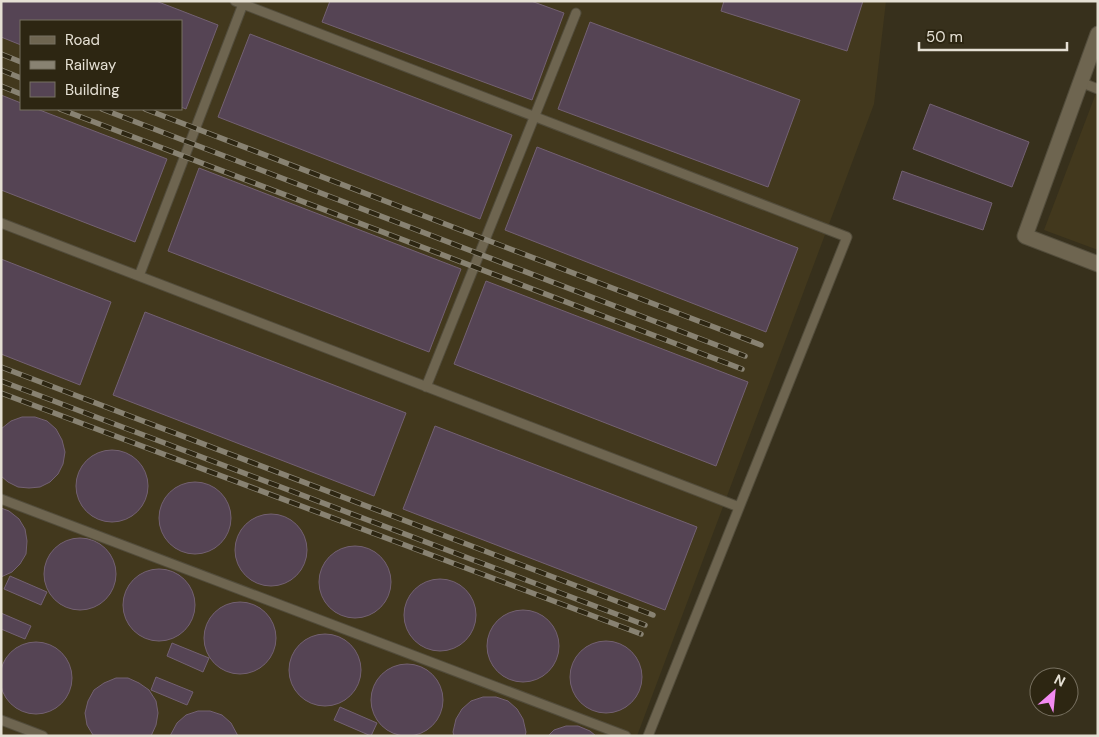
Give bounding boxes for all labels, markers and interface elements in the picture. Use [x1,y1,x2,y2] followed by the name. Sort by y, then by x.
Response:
[20,20,182,110] legend
[919,20,1066,52] scale bar
[926,27,963,47] text: 50 m
[65,30,100,50] text: Road
[65,55,117,75] text: Railway
[65,80,120,100] text: Building
[1029,667,1079,717] north arrow
[1051,670,1069,691] text: N

